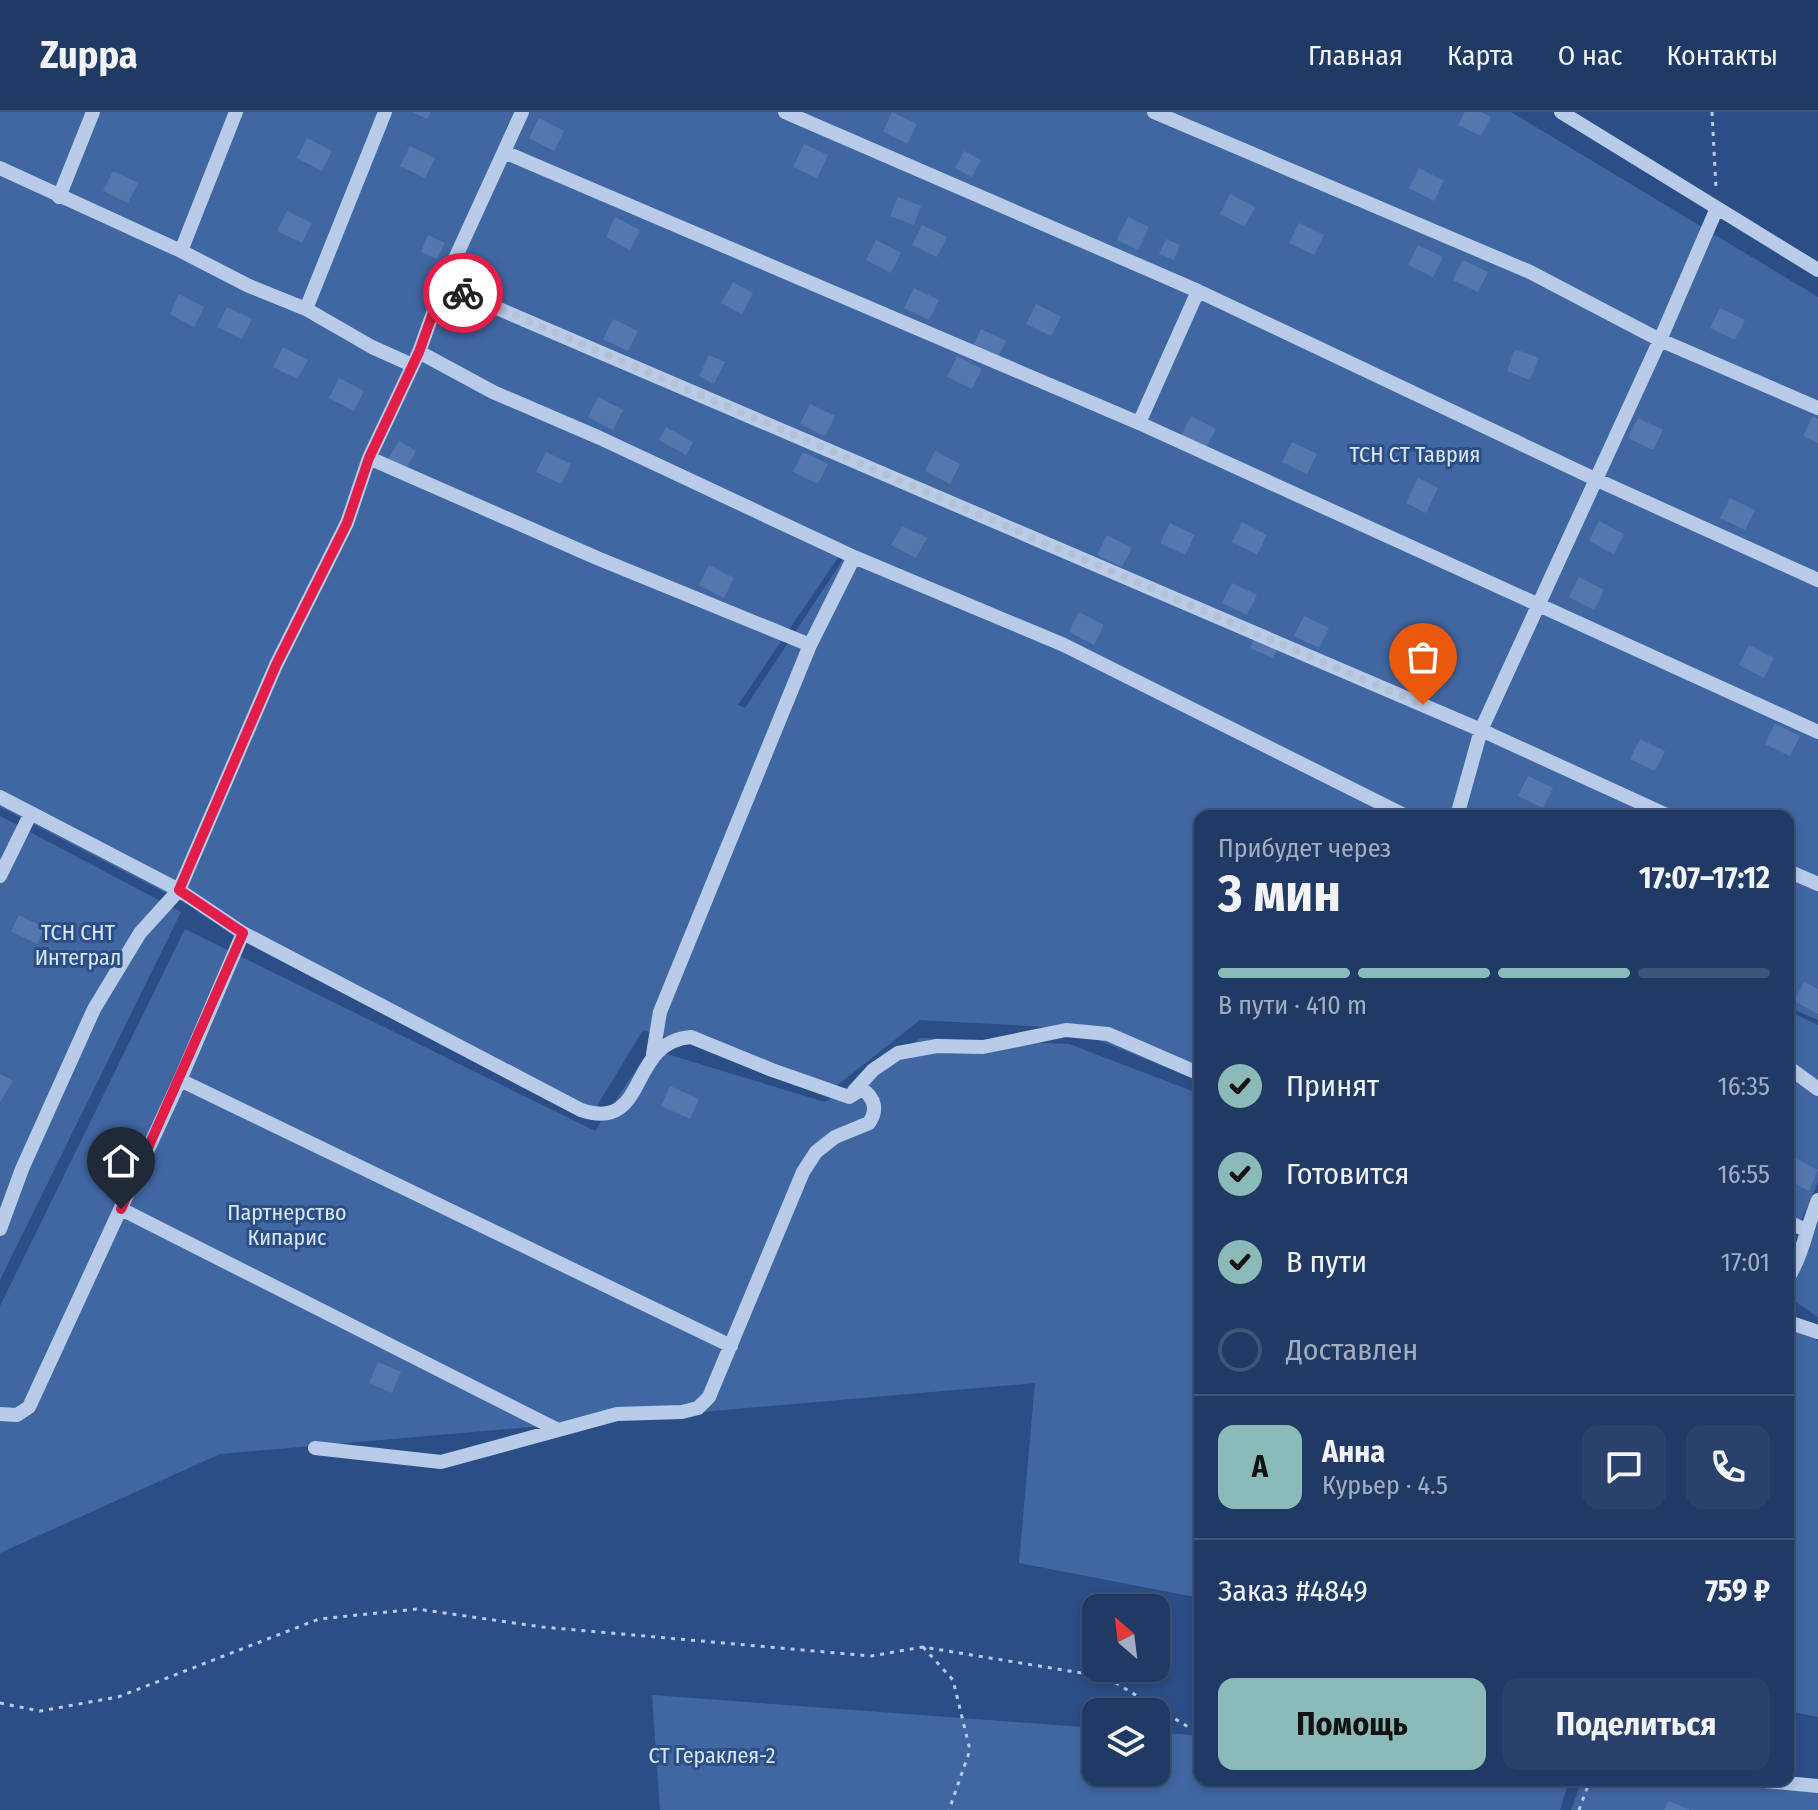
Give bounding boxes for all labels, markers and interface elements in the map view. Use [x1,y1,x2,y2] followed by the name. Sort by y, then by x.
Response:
[40,32,138,78] text: Zuppa
[1308,39,1403,72] text: Главная
[1447,39,1514,72] text: Карта
[1558,39,1623,72] text: О нас
[1667,39,1778,72] text: Контакты
[423,253,503,333] courier
[441,271,485,315] icon: bike
[1350,441,1480,468] park label: ТСН СТ Таврия
[1389,623,1457,705] pin
[1401,635,1445,679] icon: bag
[1218,833,1391,864] text: Прибудет через
[1639,860,1770,896] text: 17:07–17:12
[1218,862,1341,925] text: 3 мин
[35,919,121,971] park label: ТСН СНТ Интеграл
[1218,990,1367,1021] text: В пути · 410 m
[1218,1064,1262,1108] icon: check
[1286,1068,1379,1104] text: Принят
[1718,1071,1770,1102] text: 16:35
[87,1127,155,1209] pin
[99,1139,143,1183] icon: home
[1218,1152,1262,1196] icon: check
[1286,1156,1409,1192] text: Готовится
[1718,1159,1770,1190] text: 16:55
[227,1199,347,1251] park label: Партнерство Кипарис
[1218,1240,1262,1284] icon: check
[1286,1244,1367,1280] text: В пути
[1721,1247,1770,1278] text: 17:01
[1286,1332,1418,1368] text: Доставлен
[1582,1425,1666,1509] button: chat
[1686,1425,1770,1509] button: phone
[1322,1434,1385,1470] text: Анна
[1252,1449,1268,1485] text: А
[1322,1470,1448,1501] text: Курьер · 4.5
[1218,1573,1368,1609] text: Заказ #4849
[1705,1573,1770,1609] text: 759 ₽
[1082,1594,1170,1682] north arrow
[1082,1594,1170,1786] map controls
[1218,1678,1486,1770] button: Помощь
[1502,1678,1770,1770] button: Поделиться
[1082,1698,1170,1786] button: layers
[648,1742,776,1769] park label: СТ Гераклея-2

